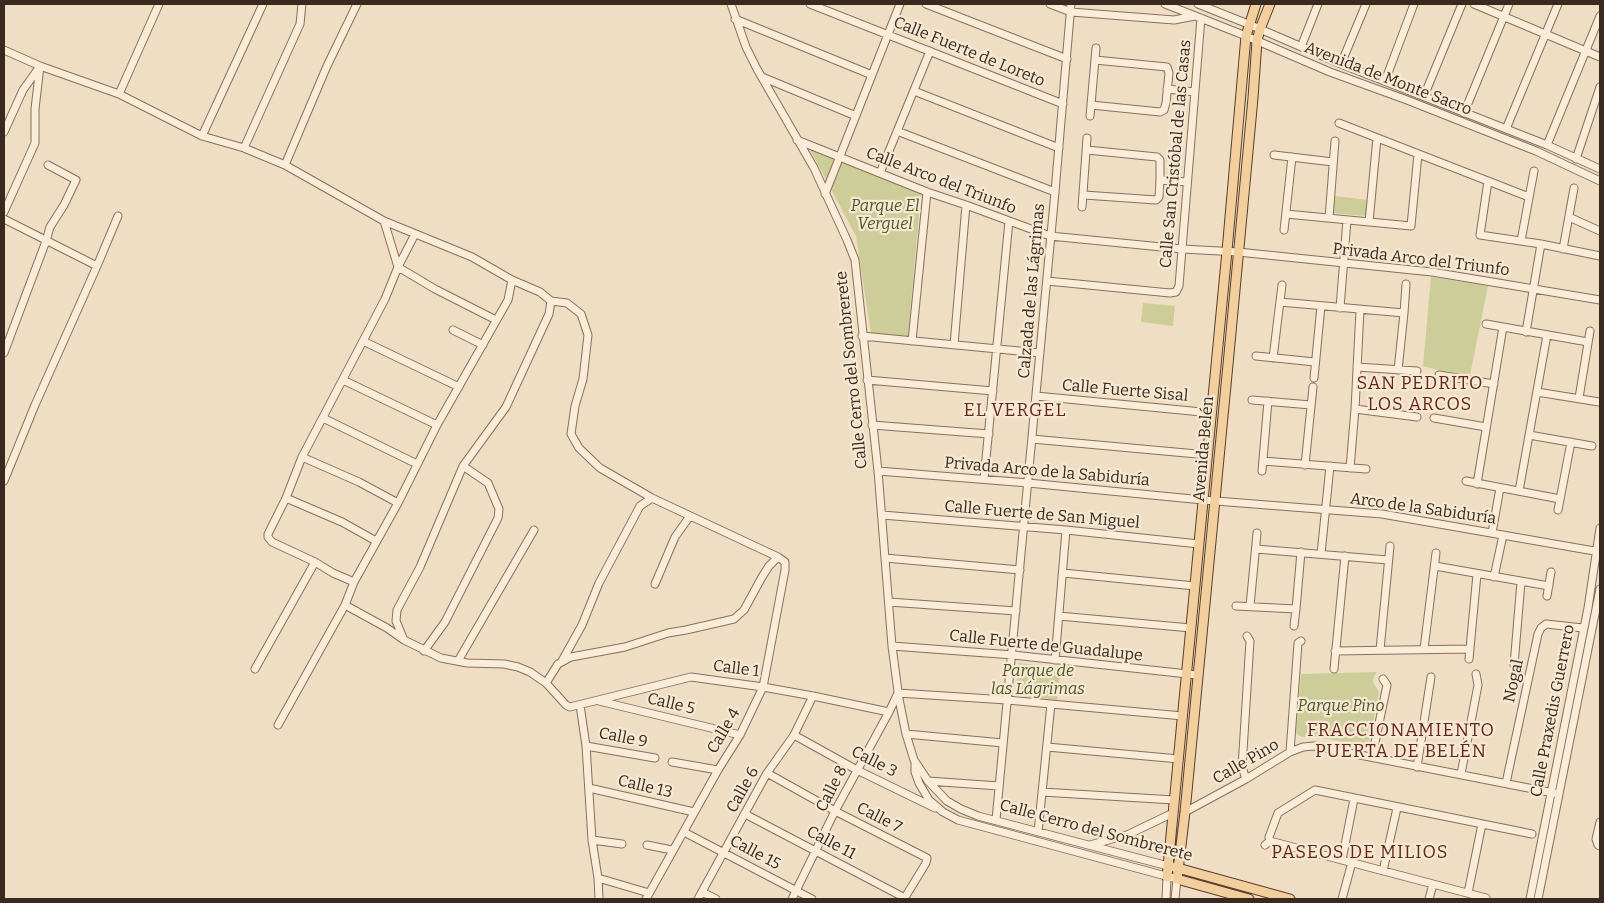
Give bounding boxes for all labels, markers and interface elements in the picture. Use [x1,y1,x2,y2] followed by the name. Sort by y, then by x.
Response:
[891,13,1047,91] street label: Calle Fuerte de Loreto
[1302,38,1474,120] street label: Avenida de Monte Sacro
[1156,39,1196,269] street label: Calle San Cristóbal de las Casas
[863,144,1019,218] street label: Calle Arco del Triunfo
[851,197,919,235] park label: Parque El Verguel
[1015,203,1049,379] street label: Calzada de las Lágrimas
[1331,240,1511,280] street label: Privada Arco del Triunfo
[832,270,872,470] street label: Calle Cerro del Sombrerete
[1355,373,1485,416] district label: SAN PEDRITO LOS ARCOS
[1061,376,1189,406] street label: Calle Fuerte Sisal
[1190,395,1218,503] street label: Avenida Belén
[962,400,1068,422] district label: EL VERGEL
[943,453,1151,491] street label: Privada Arco de la Sabiduría
[1349,489,1497,529] street label: Arco de la Sabiduría
[944,497,1140,533] street label: Calle Fuerte de San Miguel
[1527,623,1579,799] street label: Calle Praxedis Guerrero
[948,626,1144,666] street label: Calle Fuerte de Guadalupe
[712,657,760,681] street label: Calle 1
[1500,658,1528,704] street label: Nogal
[991,662,1085,700] park label: Parque de las Lágrimas
[645,689,697,719] street label: Calle 5
[1298,697,1384,717] park label: Parque Pino
[703,705,745,757] street label: Calle 4
[1305,720,1497,762] district label: FRACCIONAMIENTO PUERTA DE BELÉN
[597,724,649,752] street label: Calle 9
[1209,735,1283,789] street label: Calle Pino
[848,742,900,782] street label: Calle 3
[812,763,852,815] street label: Calle 8
[723,764,763,816] street label: Calle 6
[616,771,674,803] street label: Calle 13
[997,796,1195,866] street label: Calle Cerro del Sombrerete
[853,799,905,837] street label: Calle 7
[803,822,859,864] street label: Calle 11
[726,832,784,874] street label: Calle 15
[1269,842,1451,864] district label: PASEOS DE MILIOS

